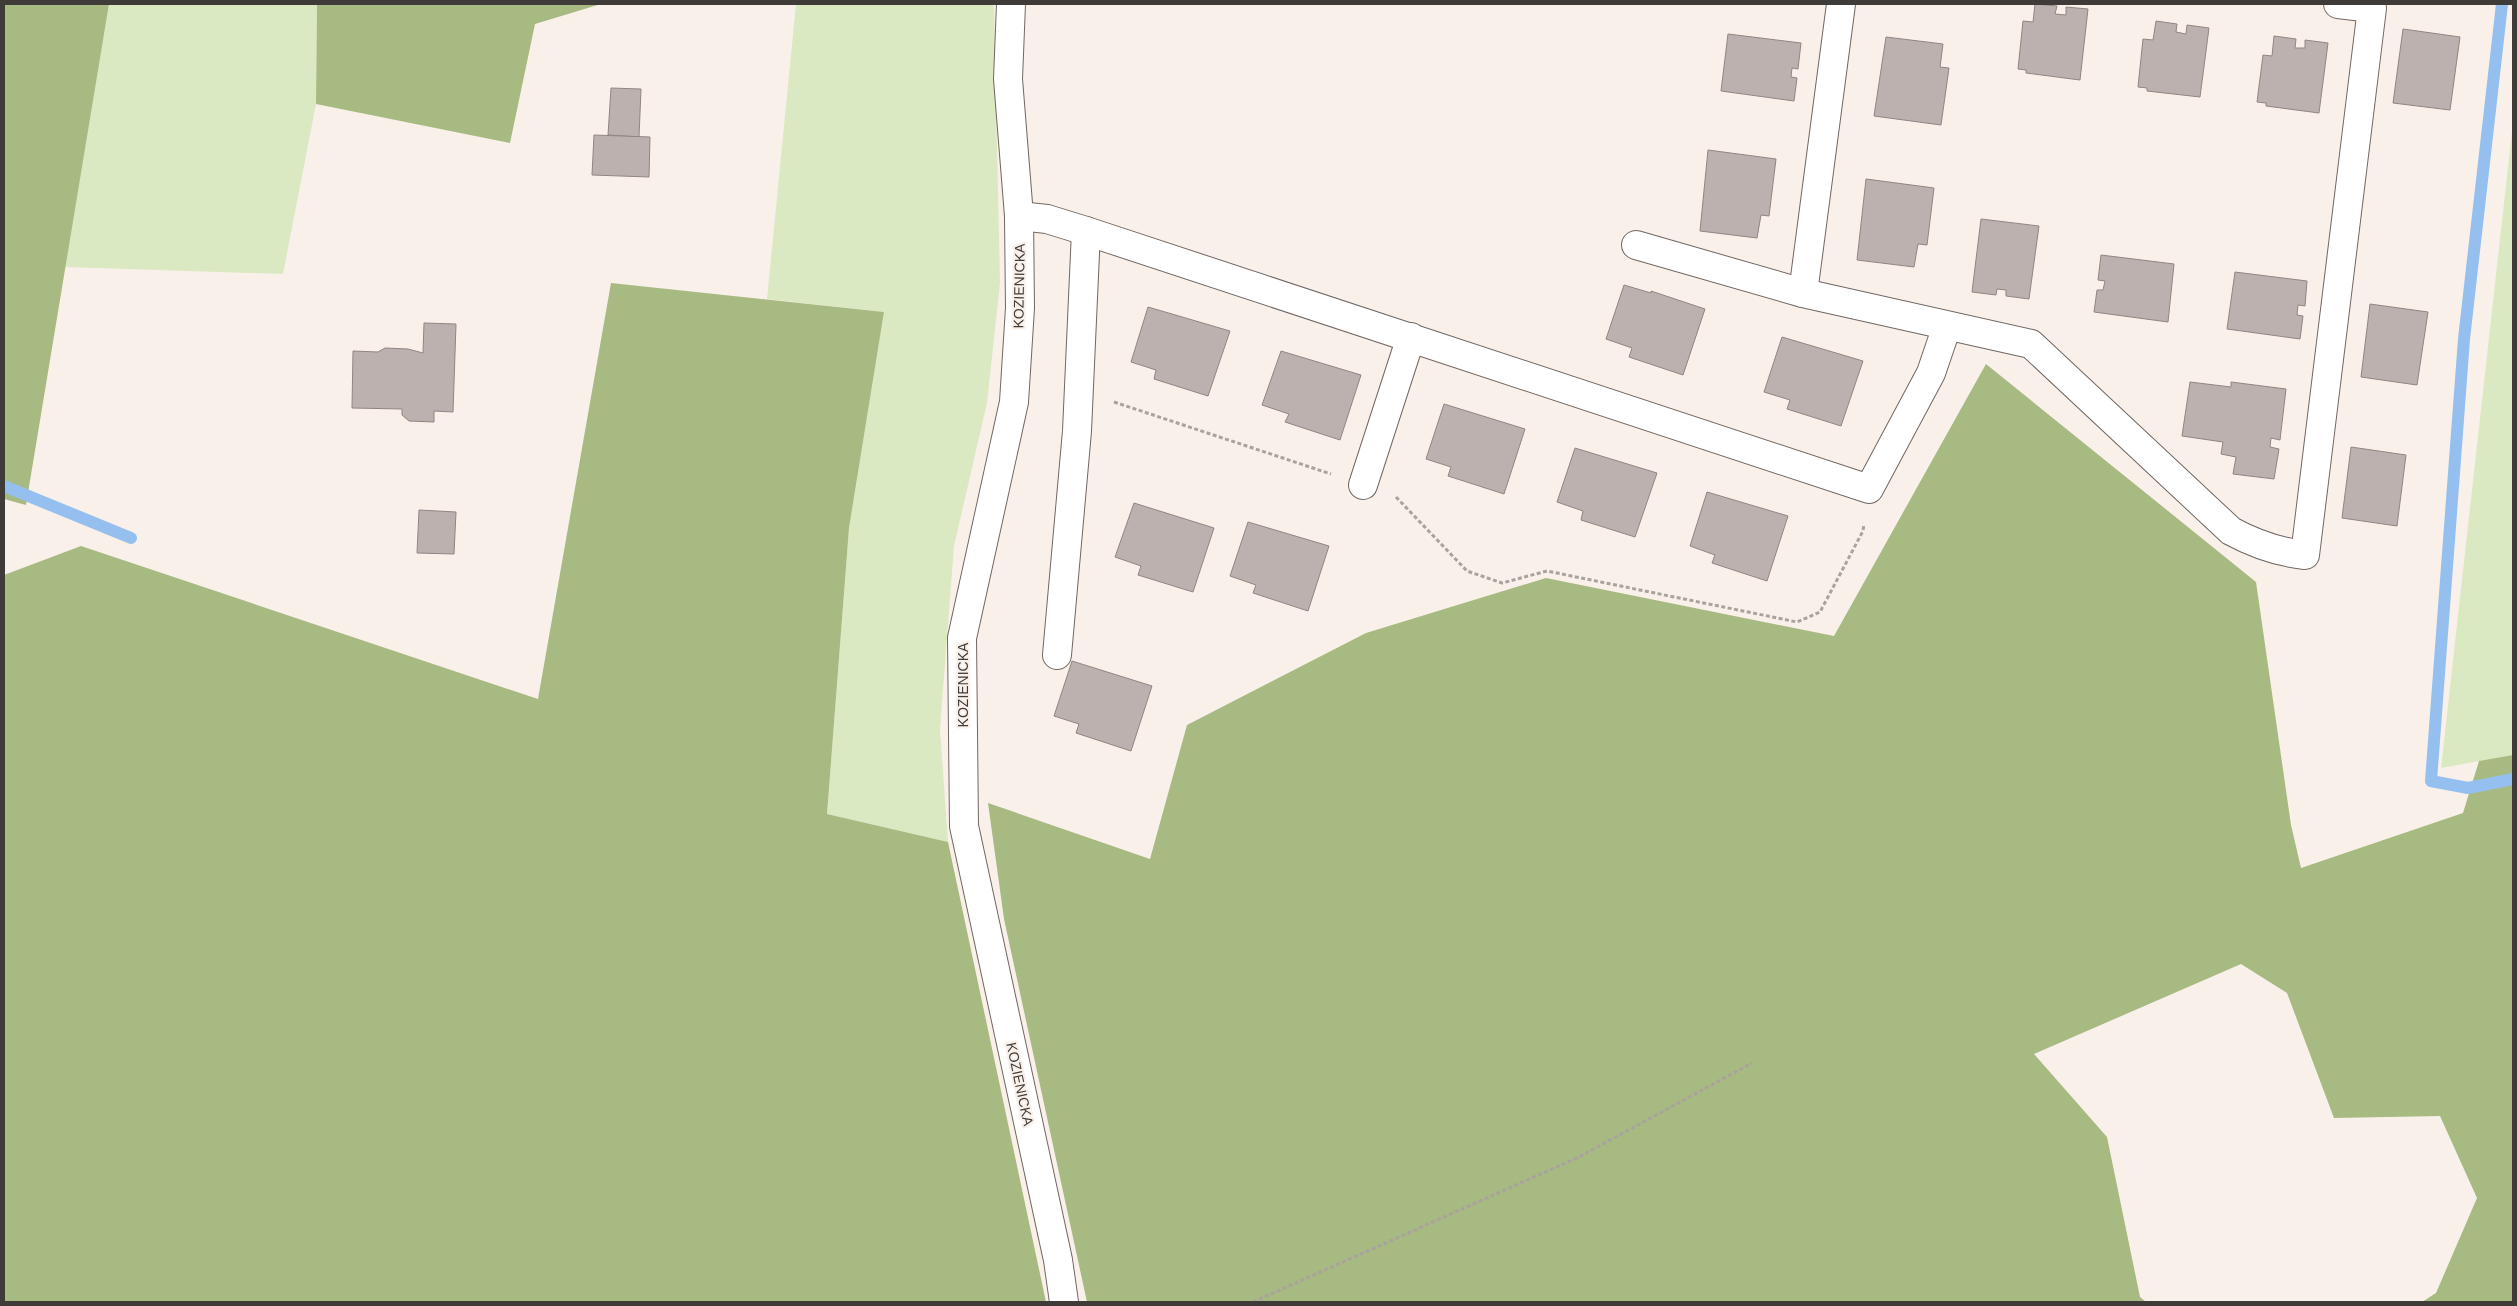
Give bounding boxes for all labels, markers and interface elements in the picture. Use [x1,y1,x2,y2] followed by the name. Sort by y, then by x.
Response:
[1010,243,1028,329] street label: KOZIENICKA
[955,642,971,727] street label: KOZIENICKA
[1003,1041,1037,1128] street label: KOZIENICKA

